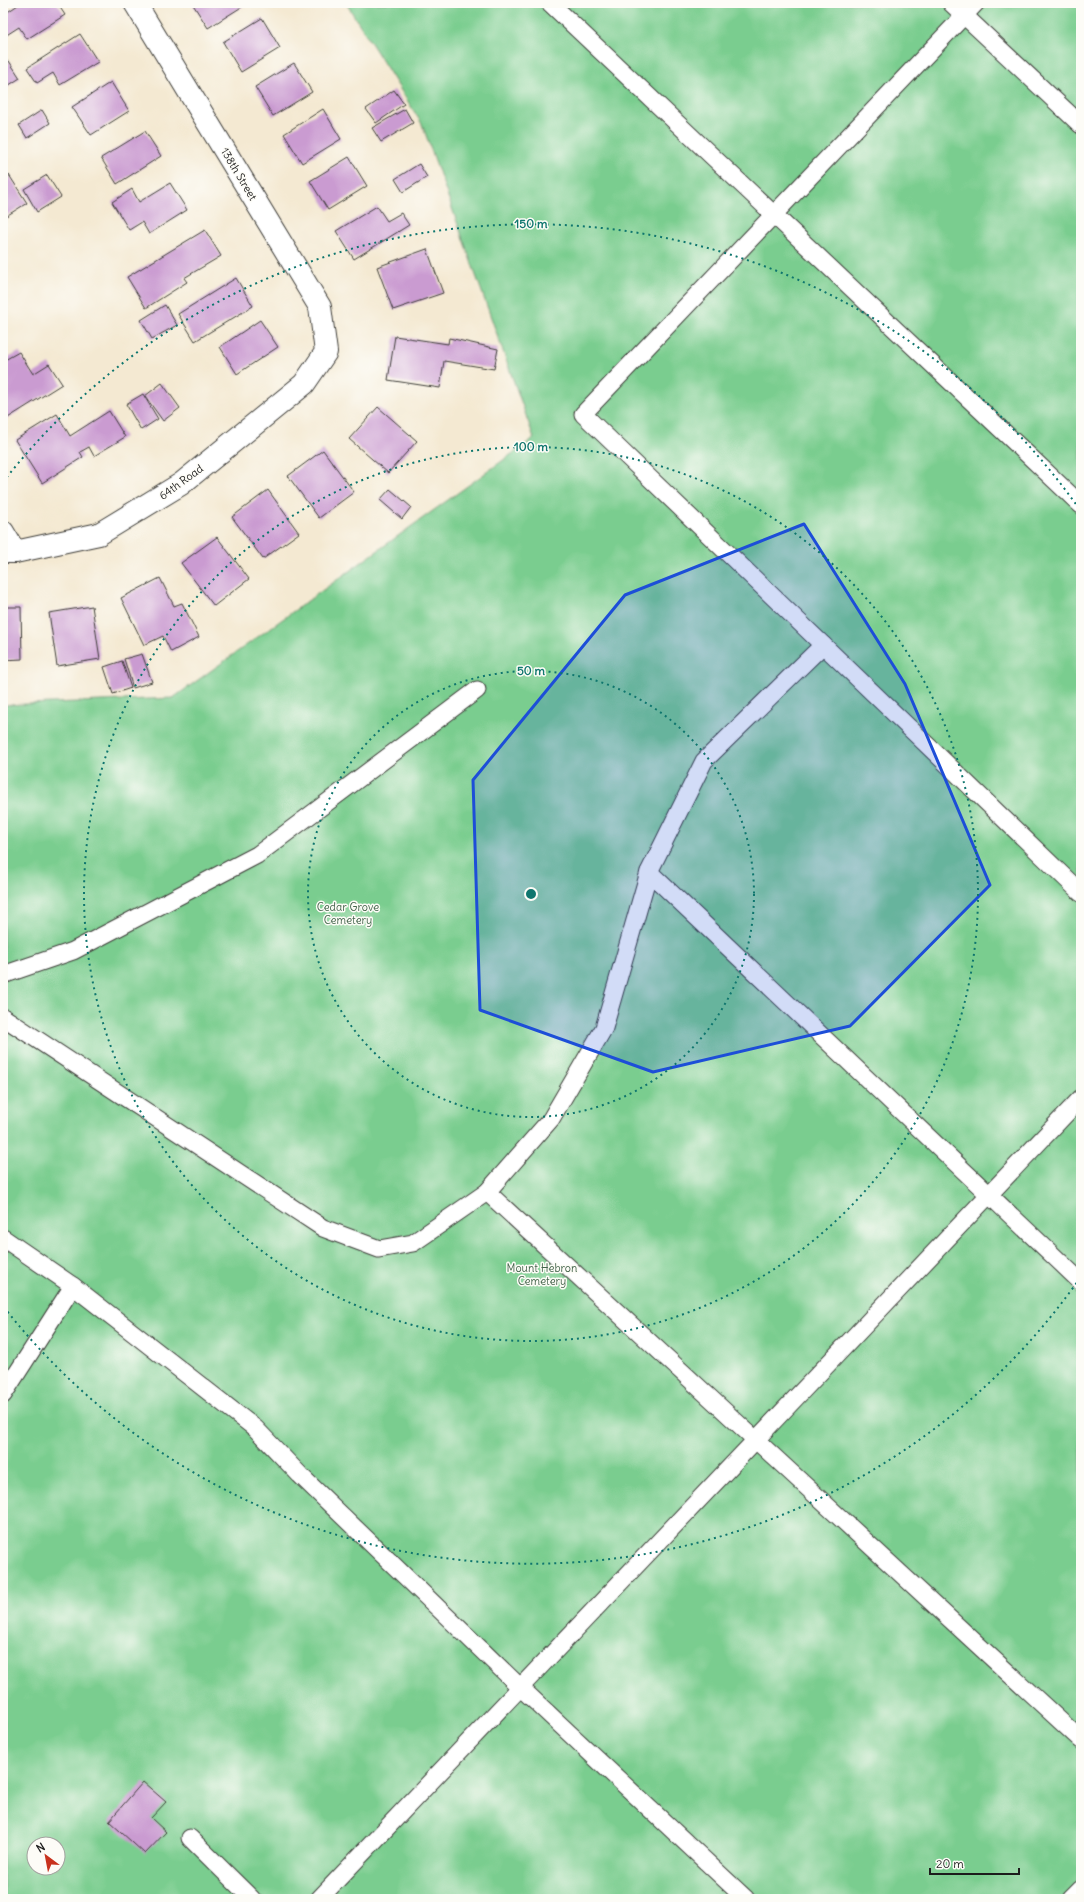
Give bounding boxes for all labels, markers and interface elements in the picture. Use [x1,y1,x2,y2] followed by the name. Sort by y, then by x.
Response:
[218,145,260,203] street label: 138th Street
[515,216,548,231] text: 150 m
[514,439,548,454] text: 100 m
[156,461,206,503] street label: 64th Road
[517,663,546,678] text: 50 m
[524,887,538,901] centre of rings
[317,900,379,927] park label: Cedar Grove Cemetery
[507,1261,577,1288] park label: Mount Hebron Cemetery
[26,1836,66,1876] north arrow
[34,1840,48,1855] text: N
[930,1850,1019,1876] scale bar
[936,1856,964,1871] text: 20 m

